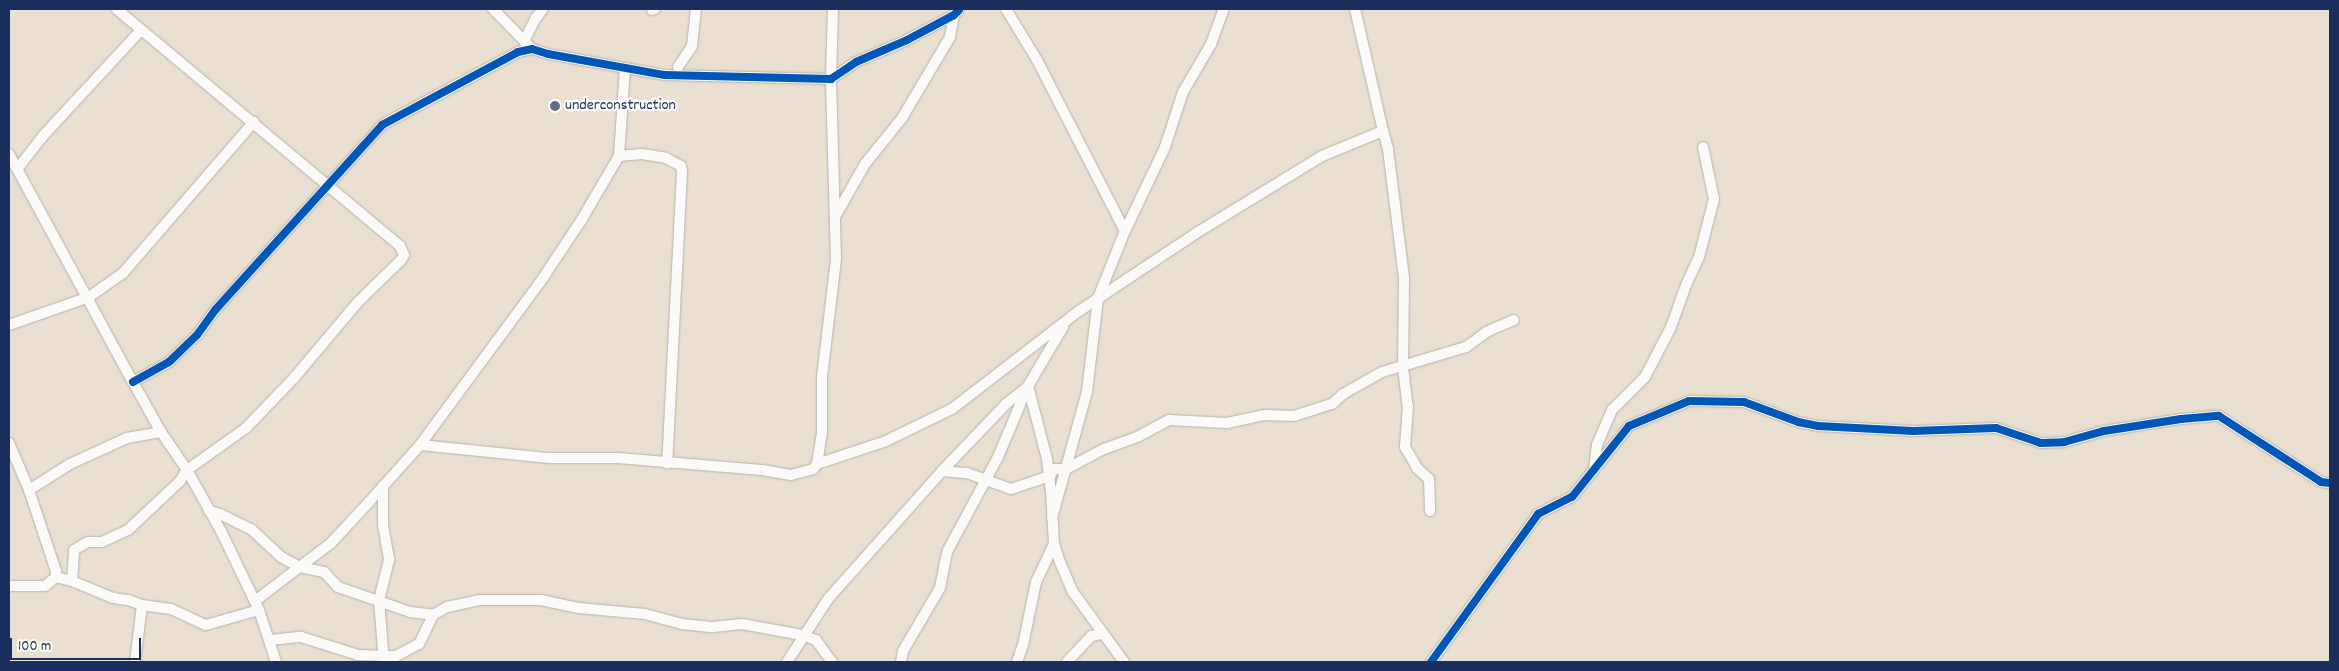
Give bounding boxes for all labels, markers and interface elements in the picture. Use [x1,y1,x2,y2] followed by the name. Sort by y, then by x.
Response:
[565,96,676,116] place label: underconstruction
[549,100,561,112] marker: underconstruction
[12,628,144,660] scale bar
[18,636,51,658] text: 100 m

